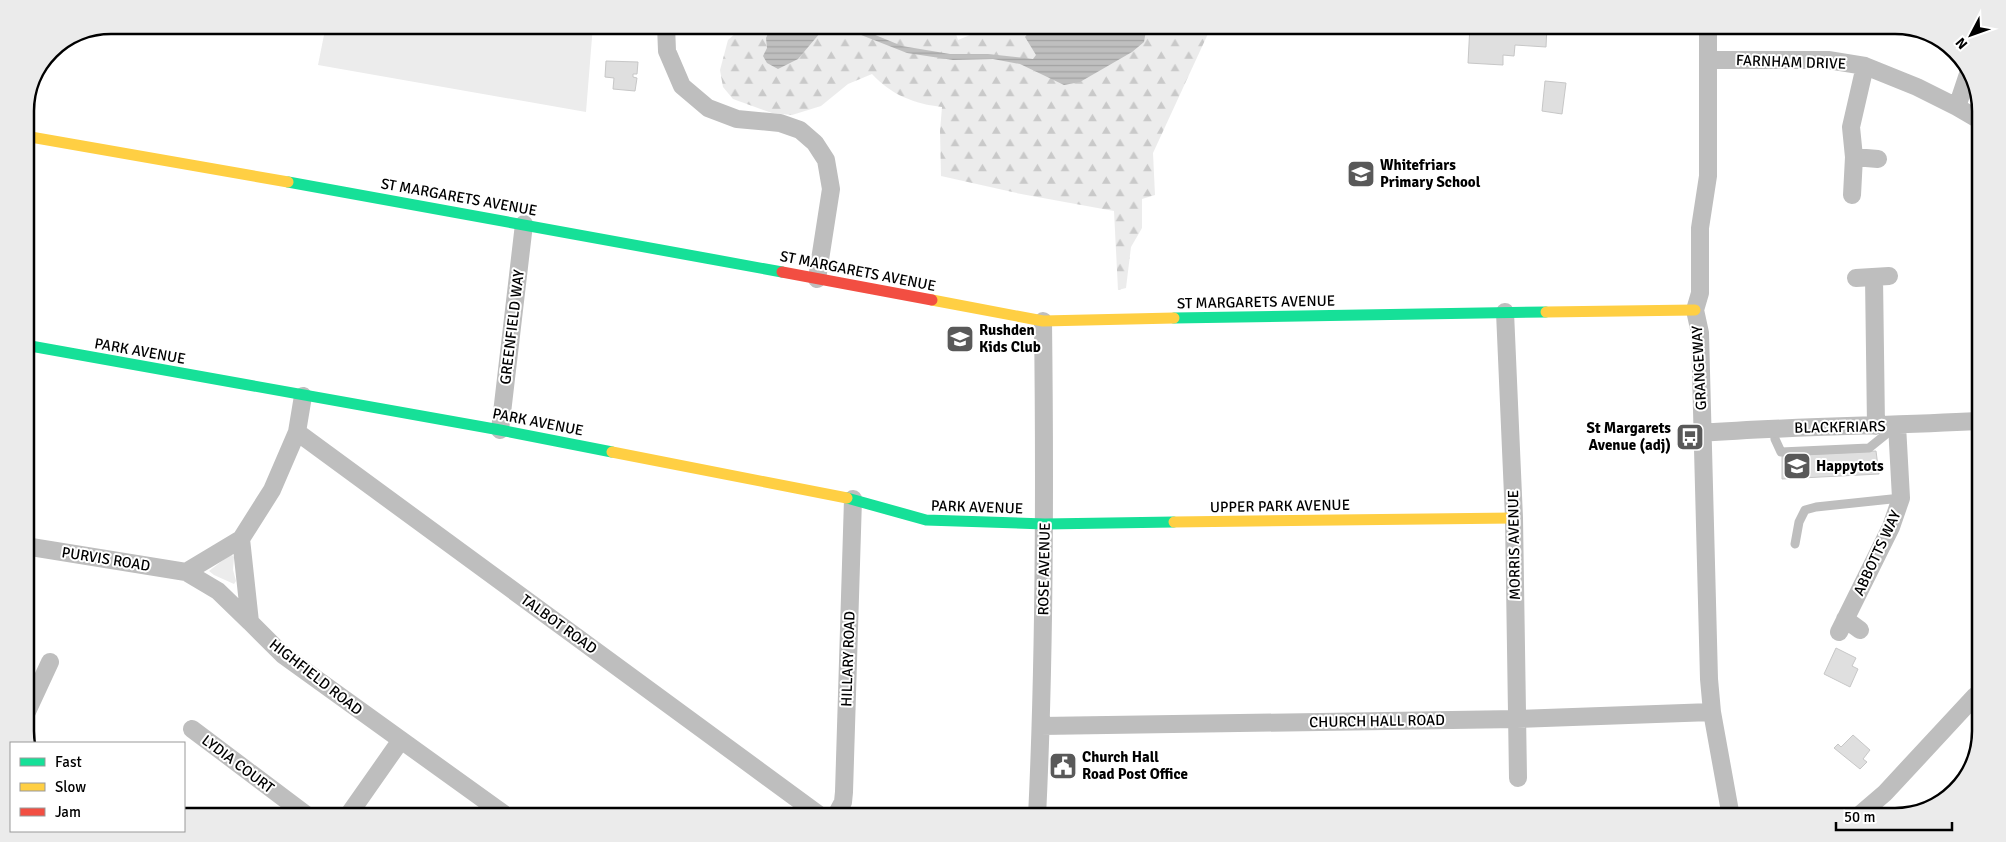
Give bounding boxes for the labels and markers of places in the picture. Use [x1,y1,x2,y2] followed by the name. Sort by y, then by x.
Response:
[1380,156,1481,191] place label: Whitefriars Primary School
[1346,159,1376,189] school or university icon: Whitefriars Primary School
[979,321,1041,356] place label: Rushden Kids Club
[945,324,975,354] school or university icon: Rushden Kids Club
[1587,419,1671,454] place label: St Margarets Avenue (adj)
[1675,422,1705,452] bus stop icon: St Margarets Avenue (adj)
[1782,451,1812,481] school or university icon: Happytots
[1816,457,1884,475] place label: Happytots
[1082,748,1188,783] place label: Church Hall Road Post Office
[1048,751,1078,781] public building icon: Church Hall Road Post Office

